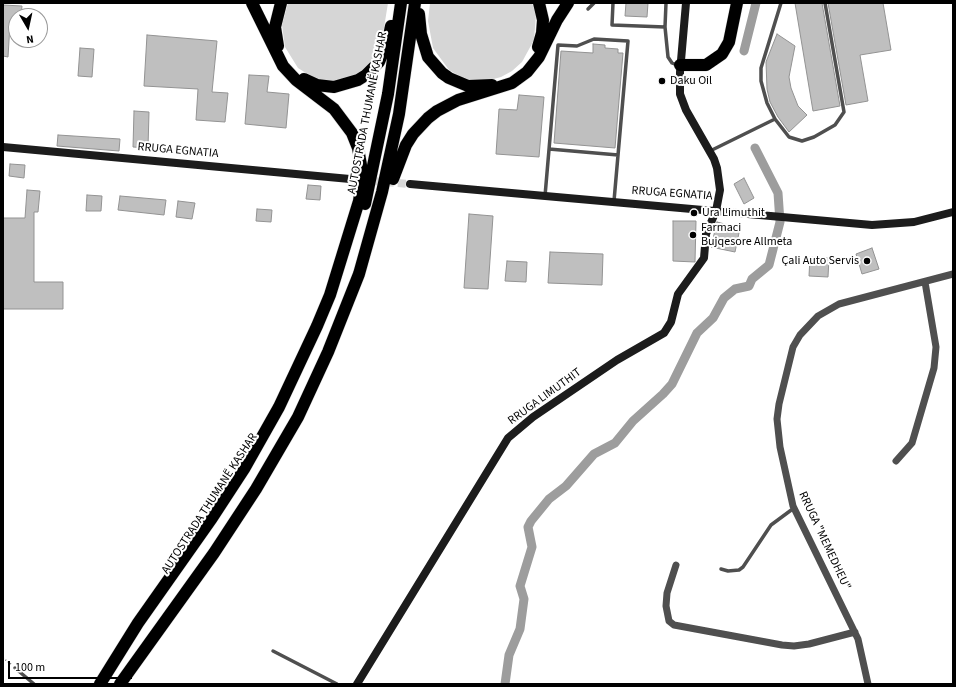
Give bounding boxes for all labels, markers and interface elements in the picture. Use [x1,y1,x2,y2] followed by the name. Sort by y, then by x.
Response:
[8,8,48,48] north arrow
[25,31,35,47] text: N
[345,31,391,195] street label: AUTOSTRADA THUMANË KASHAR
[670,74,712,88] place label: Daku Oil
[657,76,667,86] marker: Daku Oil
[137,140,219,162] street label: RRUGA EGNATIA
[631,184,713,204] street label: RRUGA EGNATIA
[702,206,765,220] place label: Ura Limuthit
[689,208,699,218] marker: Ura Limuthit
[701,221,792,249] place label: Farmaci Bujqesore Allmeta
[688,230,698,240] marker: Farmaci Bujqesore Allmeta
[782,254,859,268] place label: Çali Auto Servis
[862,256,872,266] marker: Çali Auto Servis
[506,366,584,428] street label: RRUGA LIMUTHIT
[159,431,261,577] street label: AUTOSTRADA THUMANË KASHAR
[795,489,853,593] street label: RRUGA "MEMEDHEU"
[10,653,134,679] scale bar
[15,659,45,676] text: 100 m

